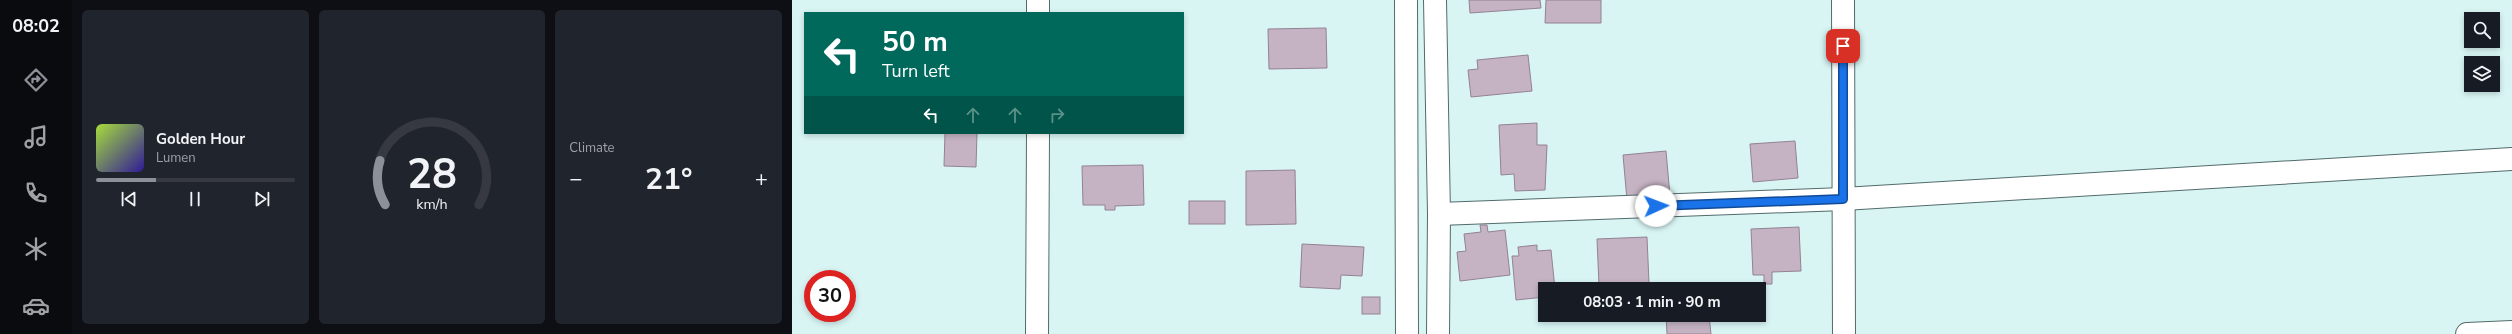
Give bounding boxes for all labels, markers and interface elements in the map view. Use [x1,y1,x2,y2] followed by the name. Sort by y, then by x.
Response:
[2464,12,2500,92] map controls
[2464,12,2500,48] button: search
[12,14,60,38] text: 08:02
[882,23,948,61] text: 50 m
[816,28,868,80] icon: left
[1826,29,1860,63] pin
[1832,35,1854,57] icon: arrive
[2464,56,2500,92] button: layers
[882,59,950,83] text: Turn left
[22,66,50,94] icon: directions
[920,104,942,126] icon: left
[962,104,984,126] icon: ahead
[1004,104,1026,126] icon: ahead
[1046,104,1068,126] icon: right
[22,123,50,151] icon: music
[156,129,245,149] text: Golden Hour
[569,139,614,157] text: Climate
[407,146,457,203] text: 28
[156,149,196,167] text: Lumen
[645,159,692,200] text: 21°
[569,164,583,194] text: −
[755,164,768,194] text: +
[22,179,50,207] icon: phone
[1635,185,1677,227] position arrow
[118,188,140,210] icon: previous
[184,188,206,210] icon: pause
[251,188,273,210] icon: next
[416,195,448,214] text: km/h
[22,235,50,263] icon: climate
[804,270,856,322] speed limit sign: 30
[22,292,50,320] icon: car
[1583,292,1721,312] text: 08:03 · 1 min · 90 m

